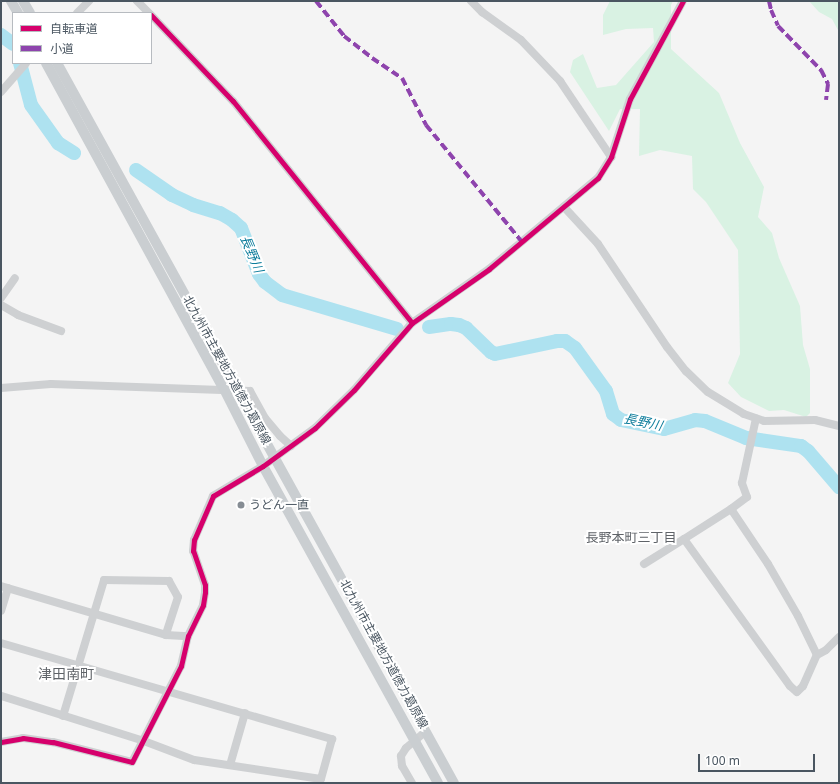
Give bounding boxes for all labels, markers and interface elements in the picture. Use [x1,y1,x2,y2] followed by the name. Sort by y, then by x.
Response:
[12,12,152,64] legend
[50,20,98,37] text: 自転車道
[50,40,74,57] text: 小道
[237,233,267,275] water label: 長野川
[180,293,274,447] street label: 北九州市主要地方道徳力葛原線
[622,410,664,434] water label: 長野川
[249,498,309,512] place label: うどん一直
[236,500,246,510] marker: うどん一直
[586,529,676,545] district label: 長野本町三丁目
[337,577,431,731] street label: 北九州市主要地方道徳力葛原線
[38,666,94,682] district label: 津田南町
[700,746,817,772] scale bar
[705,752,740,769] text: 100 m

